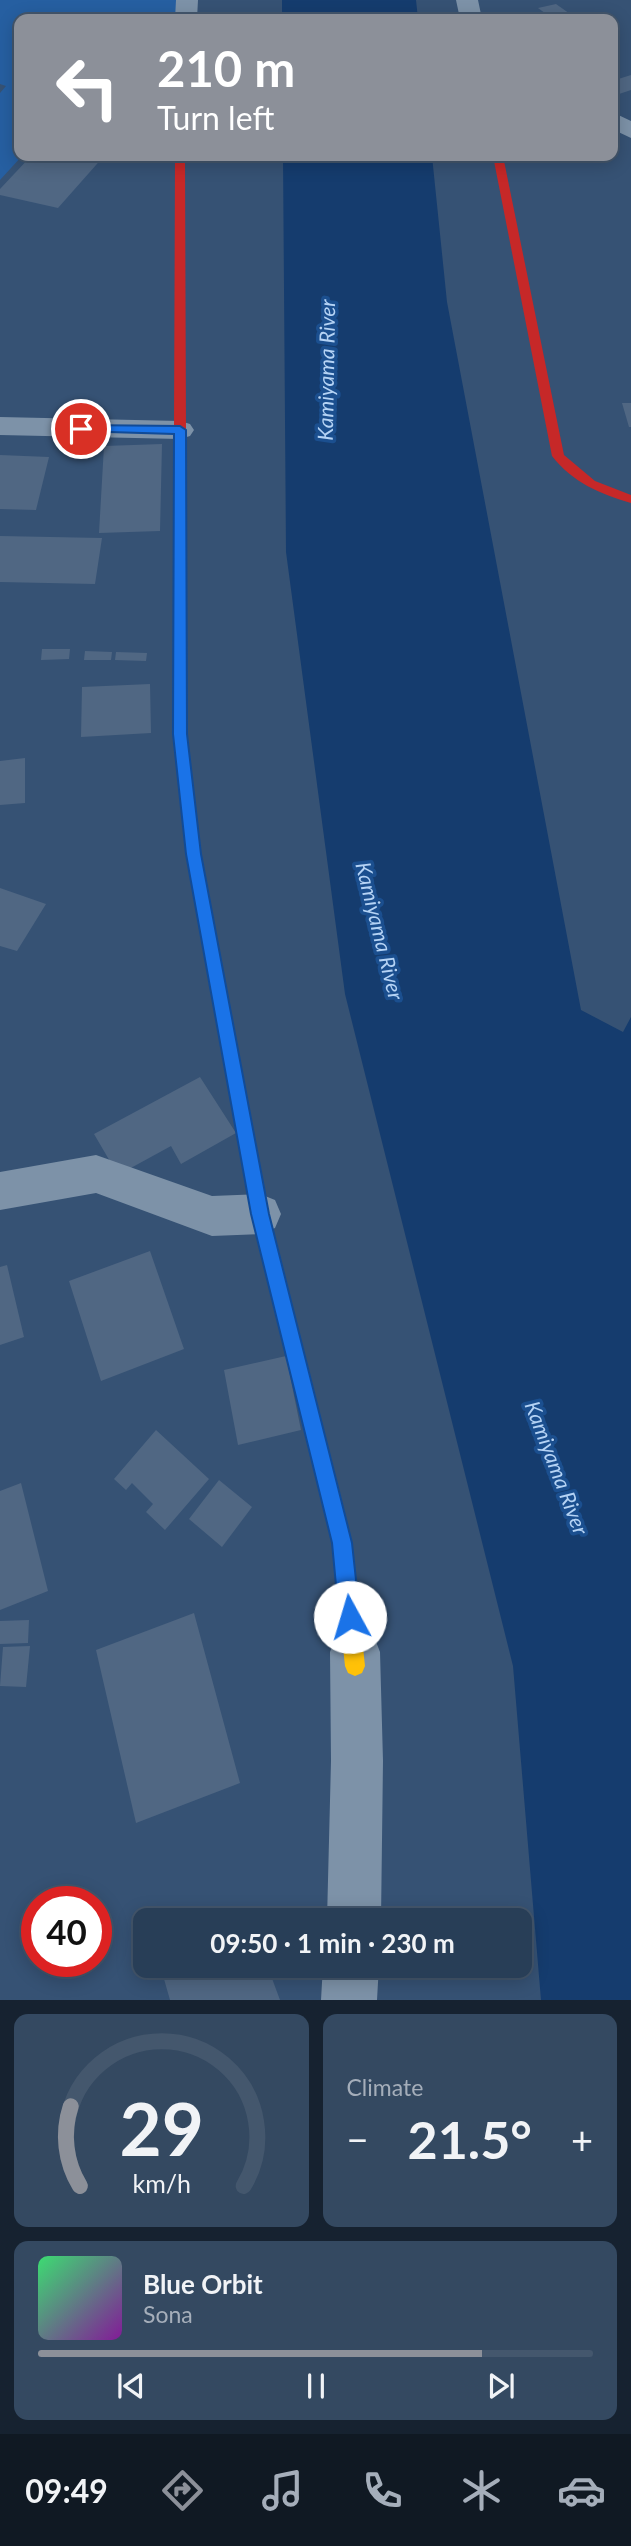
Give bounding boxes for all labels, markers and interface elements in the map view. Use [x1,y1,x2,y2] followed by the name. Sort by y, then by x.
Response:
[157,39,295,97] text: 210 m
[42,42,133,133] icon: left
[157,98,274,137] text: Turn left
[312,298,339,441] water label: Kamiyama River
[51,399,111,459] pin
[62,410,100,448] icon: arrive
[351,859,410,1003] water label: Kamiyama River
[520,1397,595,1539] water label: Kamiyama River
[313,1580,387,1654] position arrow
[21,1886,112,1977] speed limit sign: 40
[210,1927,455,1959] text: 09:50 · 1 min · 230 m
[347,2073,423,2101] text: Climate
[119,2085,203,2173] text: 29
[408,2108,532,2170] text: 21.5°
[347,2116,369,2162] text: −
[571,2116,593,2162] text: +
[132,2168,191,2198] text: km/h
[143,2268,263,2300] text: Blue Orbit
[143,2300,193,2328] text: Sona
[112,2367,150,2405] icon: previous
[297,2367,335,2405] icon: pause
[482,2367,520,2405] icon: next
[158,2466,207,2515] icon: directions
[258,2466,307,2515] icon: music
[358,2466,407,2515] icon: phone
[457,2466,506,2515] icon: climate
[557,2466,606,2515] icon: car
[25,2471,108,2510] text: 09:49

